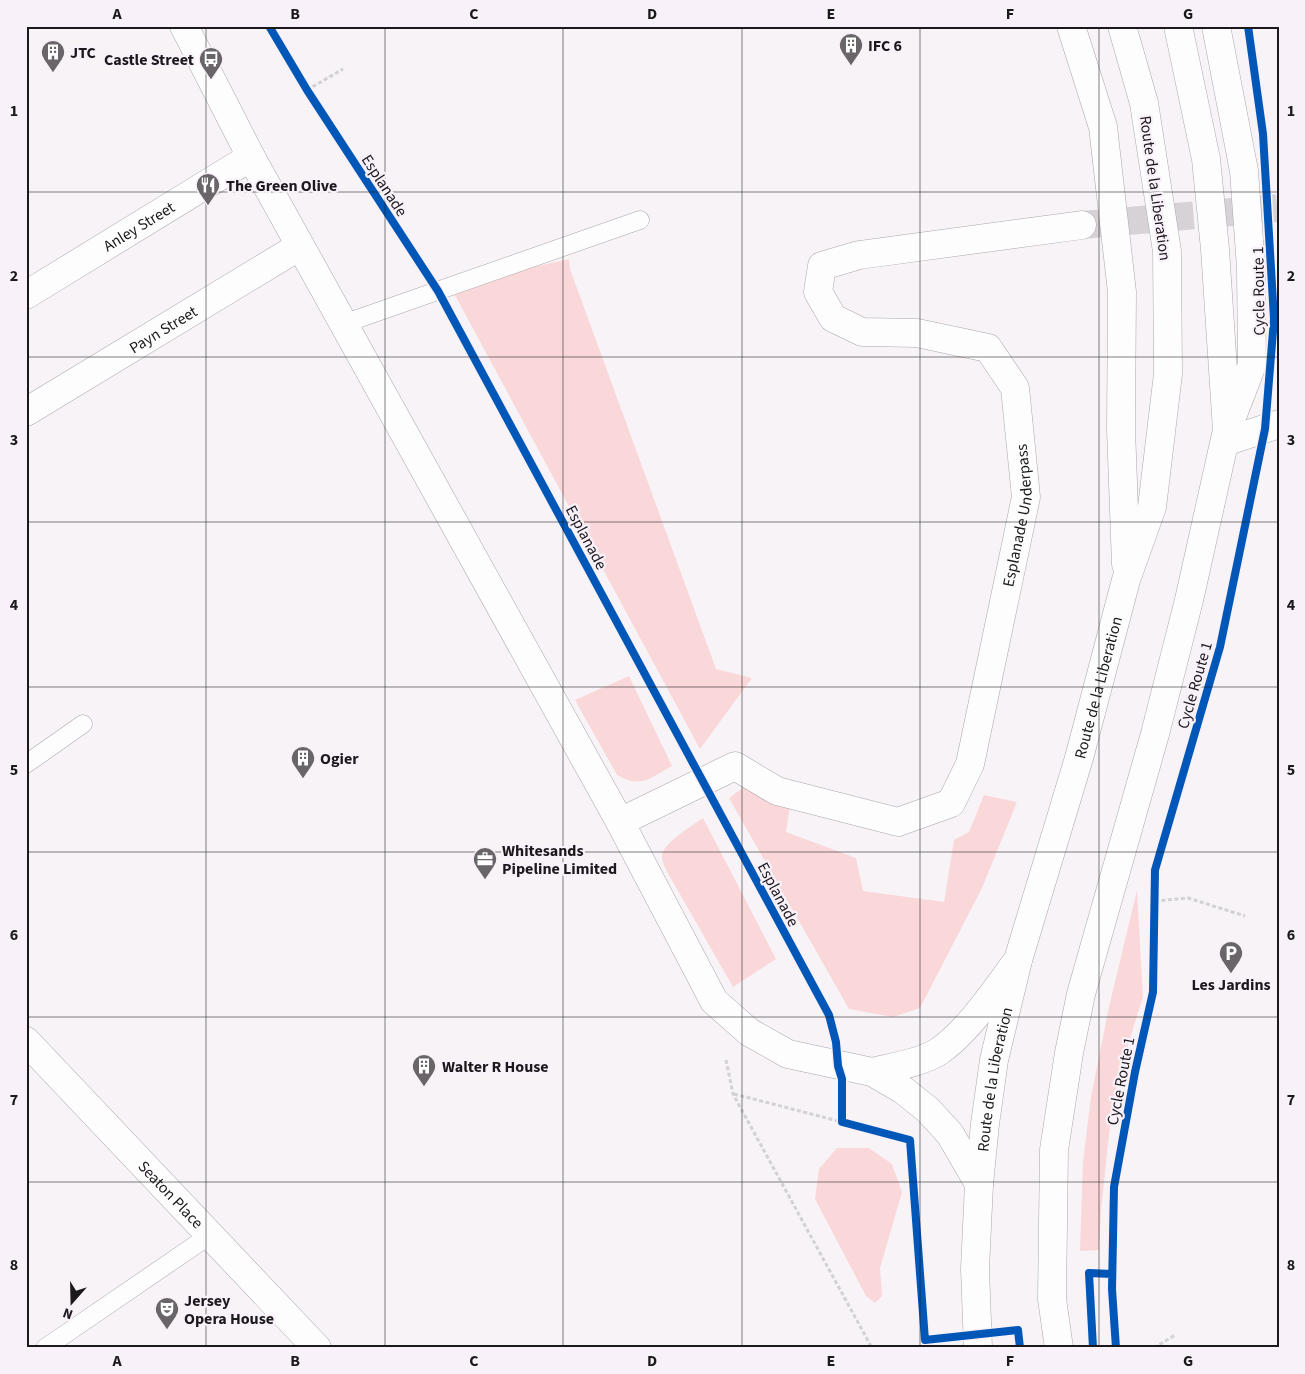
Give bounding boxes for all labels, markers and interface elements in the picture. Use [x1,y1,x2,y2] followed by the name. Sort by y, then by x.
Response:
[111,3,122,25] text: A
[290,3,300,25] text: B
[469,3,479,25] text: C
[647,3,657,25] text: D
[827,3,835,25] text: E
[1006,3,1014,25] text: F
[1183,3,1193,25] text: G
[838,32,864,66] building icon: IFC 6
[868,35,902,57] place label: IFC 6
[40,39,66,73] building icon: JTC
[70,42,96,64] place label: JTC
[198,46,224,80] bus stop icon: Castle Street
[104,49,194,71] place label: Castle Street
[10,100,18,122] text: 1
[1287,100,1295,122] text: 1
[1134,114,1176,262] street label: Route de la Liberation
[356,150,412,221] street label: Esplanade
[195,172,221,206] restaurant icon: The Green Olive
[226,175,337,197] place label: The Green Olive
[99,196,180,257] street label: Anley Street
[1247,246,1271,336] street label: Cycle Route 1
[10,265,18,287] text: 2
[1287,265,1295,287] text: 2
[125,301,202,359] street label: Payn Street
[10,429,18,451] text: 3
[1287,429,1295,451] text: 3
[997,443,1038,589] street label: Esplanade Underpass
[560,501,612,573] street label: Esplanade
[10,594,19,616] text: 4
[1287,594,1296,616] text: 4
[1069,614,1128,761] street label: Route de la Liberation
[1172,639,1218,731] street label: Cycle Route 1
[290,745,316,779] building icon: Ogier
[320,748,359,770] place label: Ogier
[10,759,18,781] text: 5
[1287,759,1295,781] text: 5
[502,840,617,880] place label: Whitesands Pipeline Limited
[472,846,498,880] office icon: Whitesands Pipeline Limited
[752,858,804,930] street label: Esplanade
[10,924,18,946] text: 6
[1287,924,1295,946] text: 6
[1218,940,1244,974] parking icon: Les Jardins
[1191,974,1271,996] place label: Les Jardins
[972,1005,1018,1153] street label: Route de la Liberation
[1102,1035,1140,1127] street label: Cycle Route 1
[411,1053,437,1087] building icon: Walter R House
[442,1056,549,1078] place label: Walter R House
[10,1089,18,1111] text: 7
[1287,1089,1295,1111] text: 7
[133,1156,208,1234] street label: Seaton Place
[10,1254,18,1276] text: 8
[1287,1254,1295,1276] text: 8
[48,1276,98,1326] north arrow
[184,1290,274,1330] place label: Jersey Opera House
[154,1296,180,1330] theatre icon: Jersey Opera House
[60,1302,76,1324] text: N
[111,1350,122,1372] text: A
[290,1350,300,1372] text: B
[469,1350,479,1372] text: C
[647,1350,657,1372] text: D
[827,1350,835,1372] text: E
[1006,1350,1014,1372] text: F
[1183,1350,1193,1372] text: G

